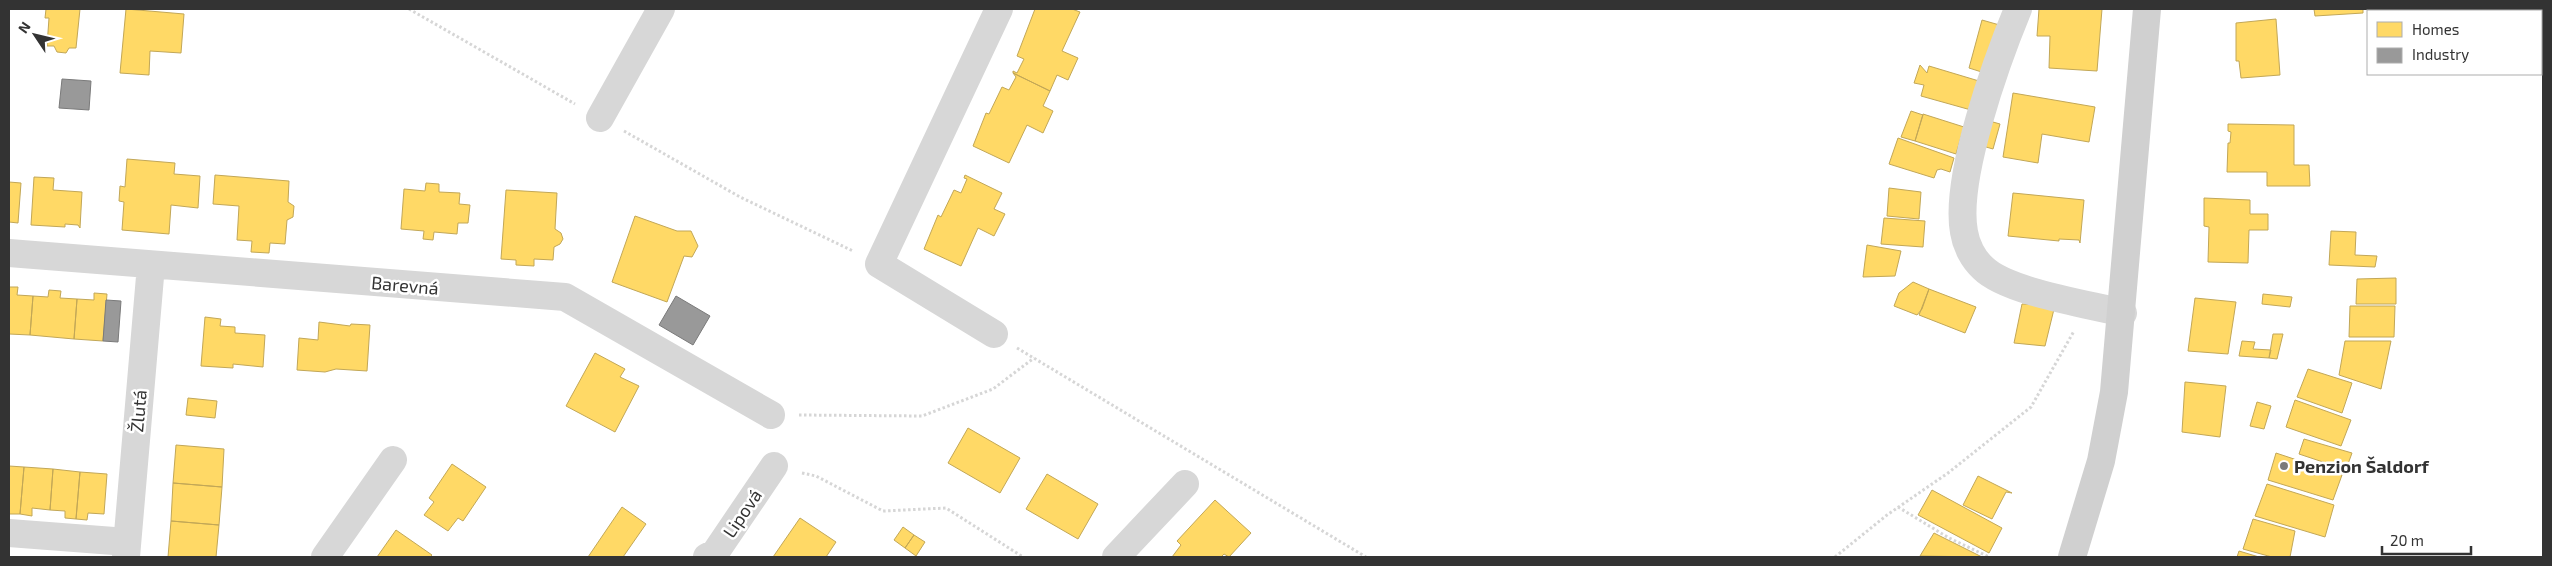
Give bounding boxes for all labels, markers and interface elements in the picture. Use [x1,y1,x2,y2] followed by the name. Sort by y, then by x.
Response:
[10,10,60,60] north arrow
[2367,10,2542,75] legend
[14,18,34,36] text: N
[2412,20,2459,38] text: Homes
[2412,45,2469,63] text: Industry
[370,271,440,299] street label: Barevná
[125,389,151,433] street label: Žlutá
[2294,455,2430,477] place label: Penzion Šaldorf
[2278,460,2290,472] marker: Penzion Šaldorf
[718,485,766,541] street label: Lipová
[2382,524,2471,556] scale bar
[2390,531,2424,549] text: 20 m

